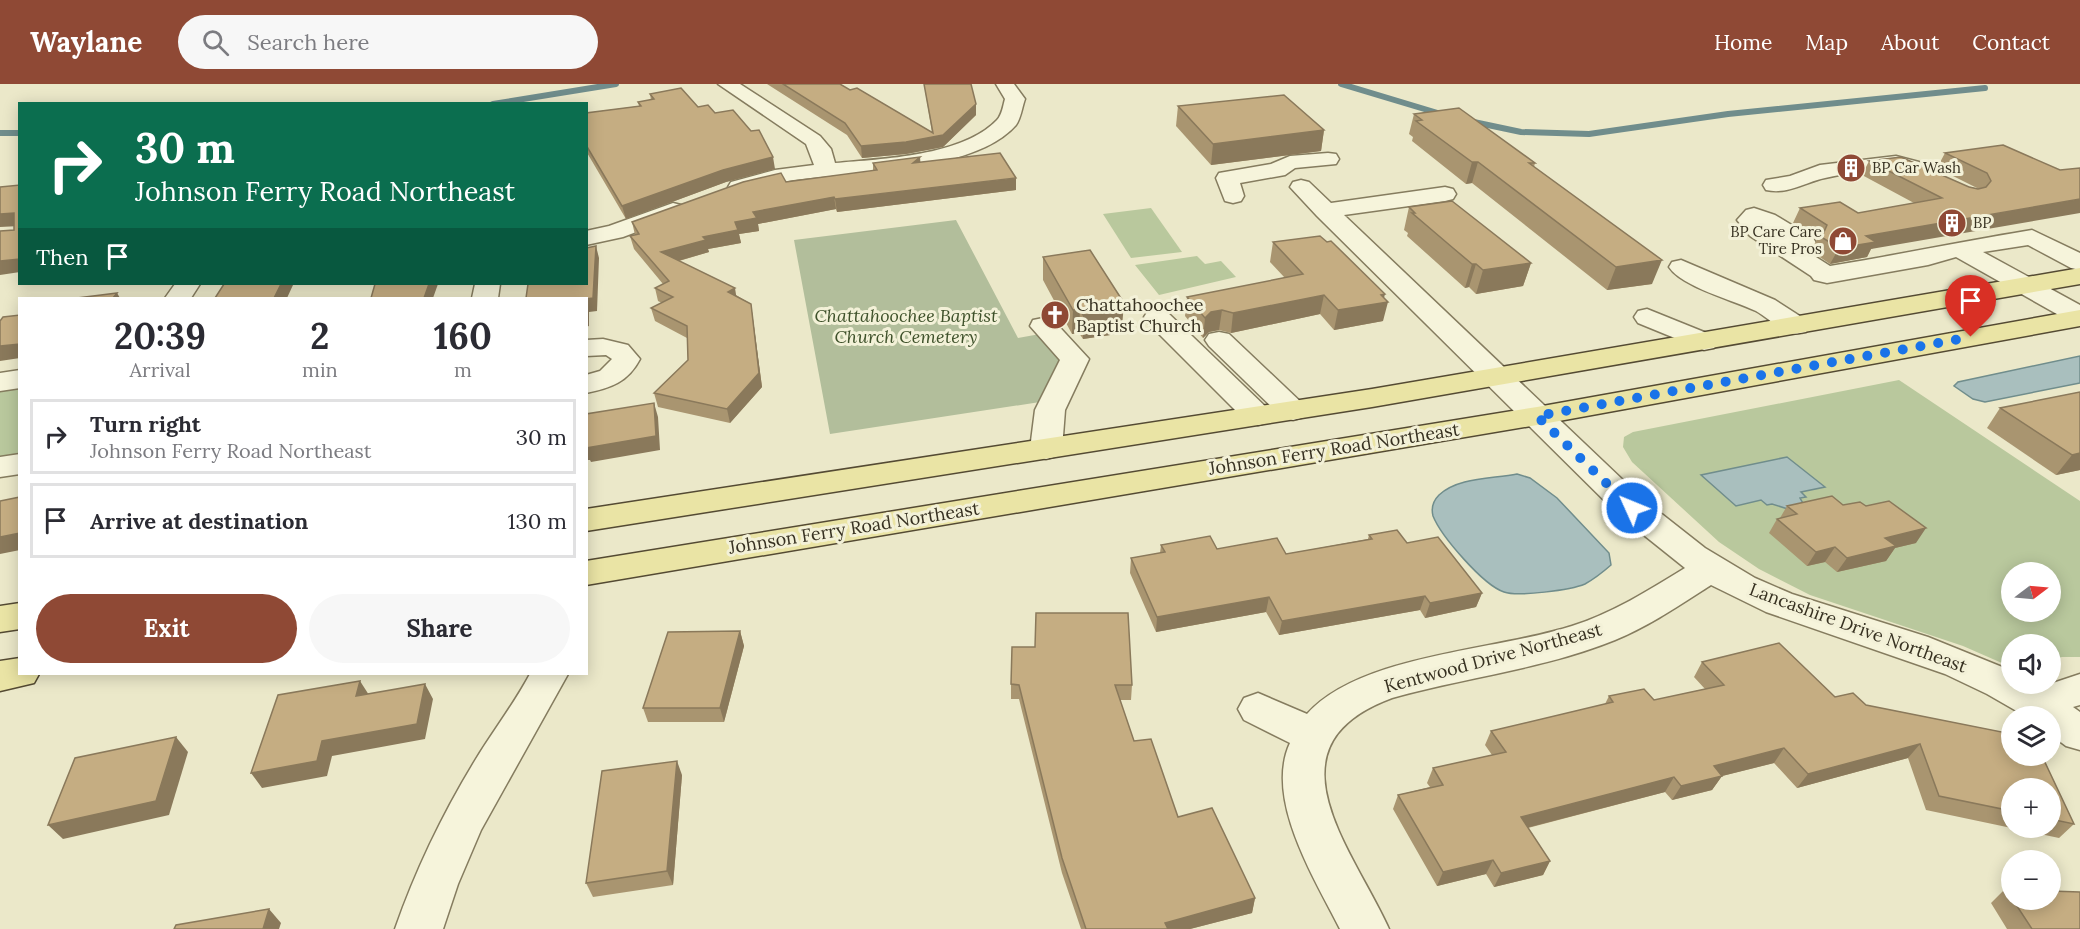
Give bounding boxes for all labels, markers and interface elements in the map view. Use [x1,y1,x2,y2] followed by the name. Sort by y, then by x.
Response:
[178,15,598,69] search box
[30,24,142,60] text: Waylane
[199,26,232,59] icon: search
[247,28,370,56] text: Search here
[1714,29,1772,56] text: Home
[1805,29,1848,56] text: Map
[1881,29,1939,56] text: About
[1972,29,2050,56] text: Contact
[135,121,235,175] text: 30 m
[36,126,114,204] icon: right
[1835,152,1867,184] building icon: BP Car Wash
[1872,158,1961,177] place label: BP Car Wash
[135,174,515,208] text: Johnson Ferry Road Northeast
[1936,207,1968,239] building icon: BP
[1973,213,1991,232] place label: BP
[1730,222,1822,258] place label: BP Care Care Tire Pros
[1827,225,1859,257] shop icon: BP Care Care Tire Pros
[101,240,134,273] icon: arrive
[36,243,89,271] text: Then
[1945,275,1996,337] pin
[1954,284,1987,317] icon: arrive
[1076,293,1204,337] place label: Chattahoochee Baptist Church
[1039,299,1071,331] church icon: Chattahoochee Baptist Church
[814,304,998,348] park label: Chattahoochee Baptist Church Cemetery
[114,313,206,359] text: 20:39
[310,313,329,359] text: 2
[434,313,492,359] text: 160
[129,357,191,382] text: Arrival
[302,357,338,382] text: min
[454,357,472,382] text: m
[90,410,201,438] text: Turn right
[1206,417,1461,480] street label: Johnson Ferry Road Northeast
[39,420,72,453] icon: right
[516,423,567,451] text: 30 m
[90,438,372,463] text: Johnson Ferry Road Northeast
[1600,476,1664,540] position arrow
[726,496,981,559] street label: Johnson Ferry Road Northeast
[39,504,72,537] icon: arrive
[90,507,308,535] text: Arrive at destination
[508,507,567,535] text: 130 m
[2001,562,2061,622] north arrow
[2001,562,2061,910] map controls
[1746,577,1970,678] street label: Lancashire Drive Northeast
[36,594,297,663] button: Exit
[309,594,570,663] button: Share
[1382,617,1604,698] street label: Kentwood Drive Northeast
[2001,634,2061,694] button: sound
[2001,706,2061,766] button: layers
[2001,778,2061,838] button: +
[2001,850,2061,910] button: −

